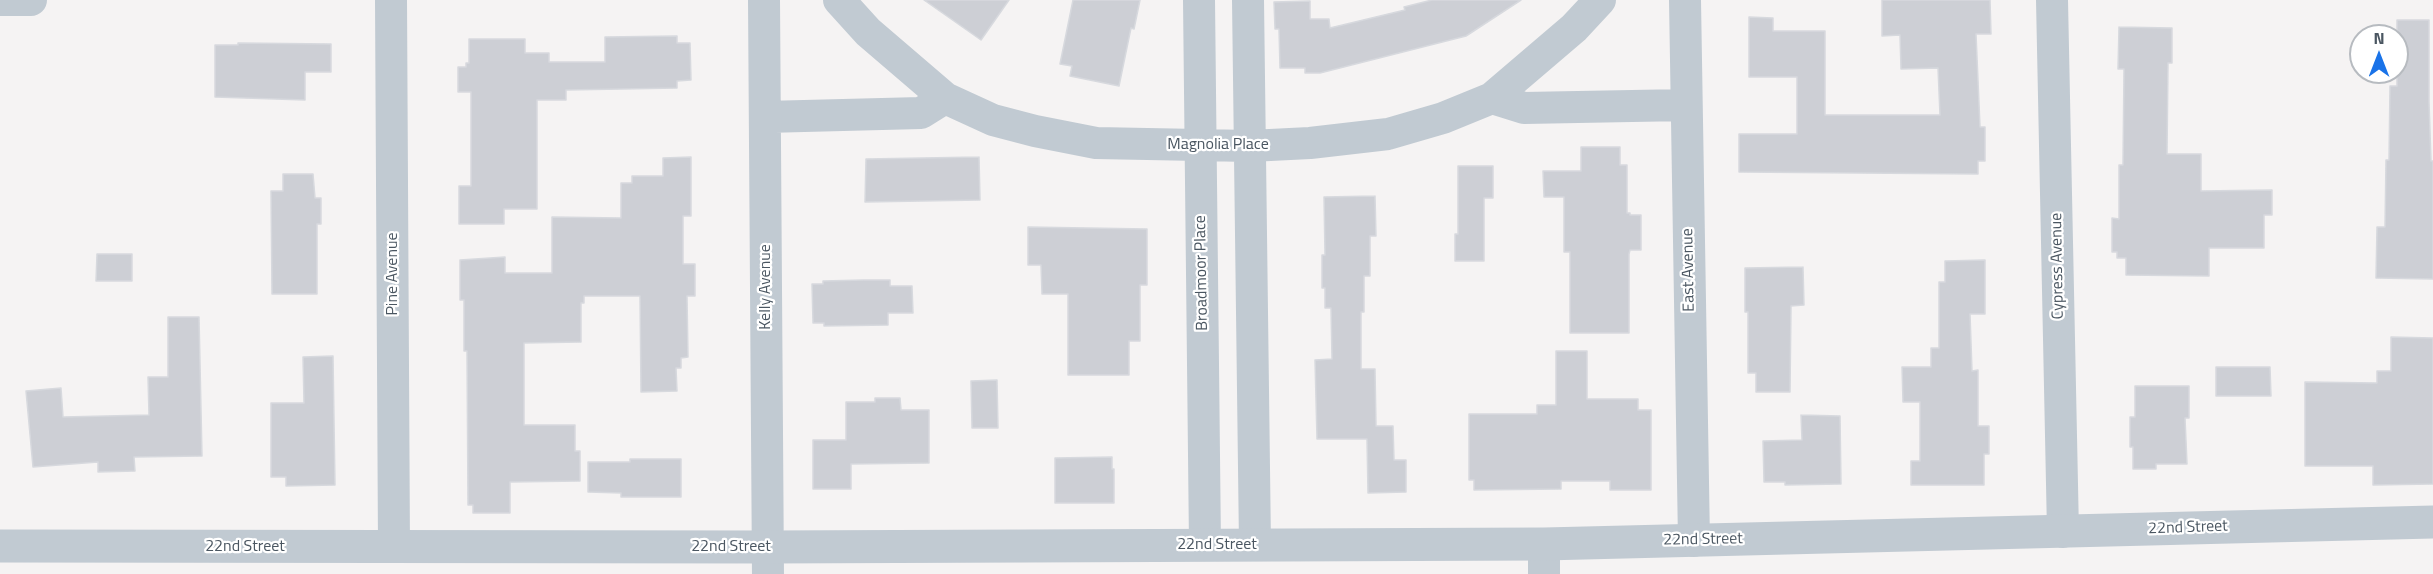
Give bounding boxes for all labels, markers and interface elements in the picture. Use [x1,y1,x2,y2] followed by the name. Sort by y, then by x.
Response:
[2349,24,2409,84] north arrow
[2373,26,2385,50] text: N
[1167,135,1269,155] street label: Magnolia Place
[2047,213,2069,319] street label: Cypress Avenue
[1191,215,1213,331] street label: Broadmoor Place
[1679,228,1699,312] street label: East Avenue
[383,232,403,316] street label: Pine Avenue
[756,244,776,330] street label: Kelly Avenue
[2148,517,2228,539] street label: 22nd Street
[1663,530,1743,550] street label: 22nd Street
[1177,535,1257,555] street label: 22nd Street
[205,537,285,557] street label: 22nd Street
[691,537,771,557] street label: 22nd Street

